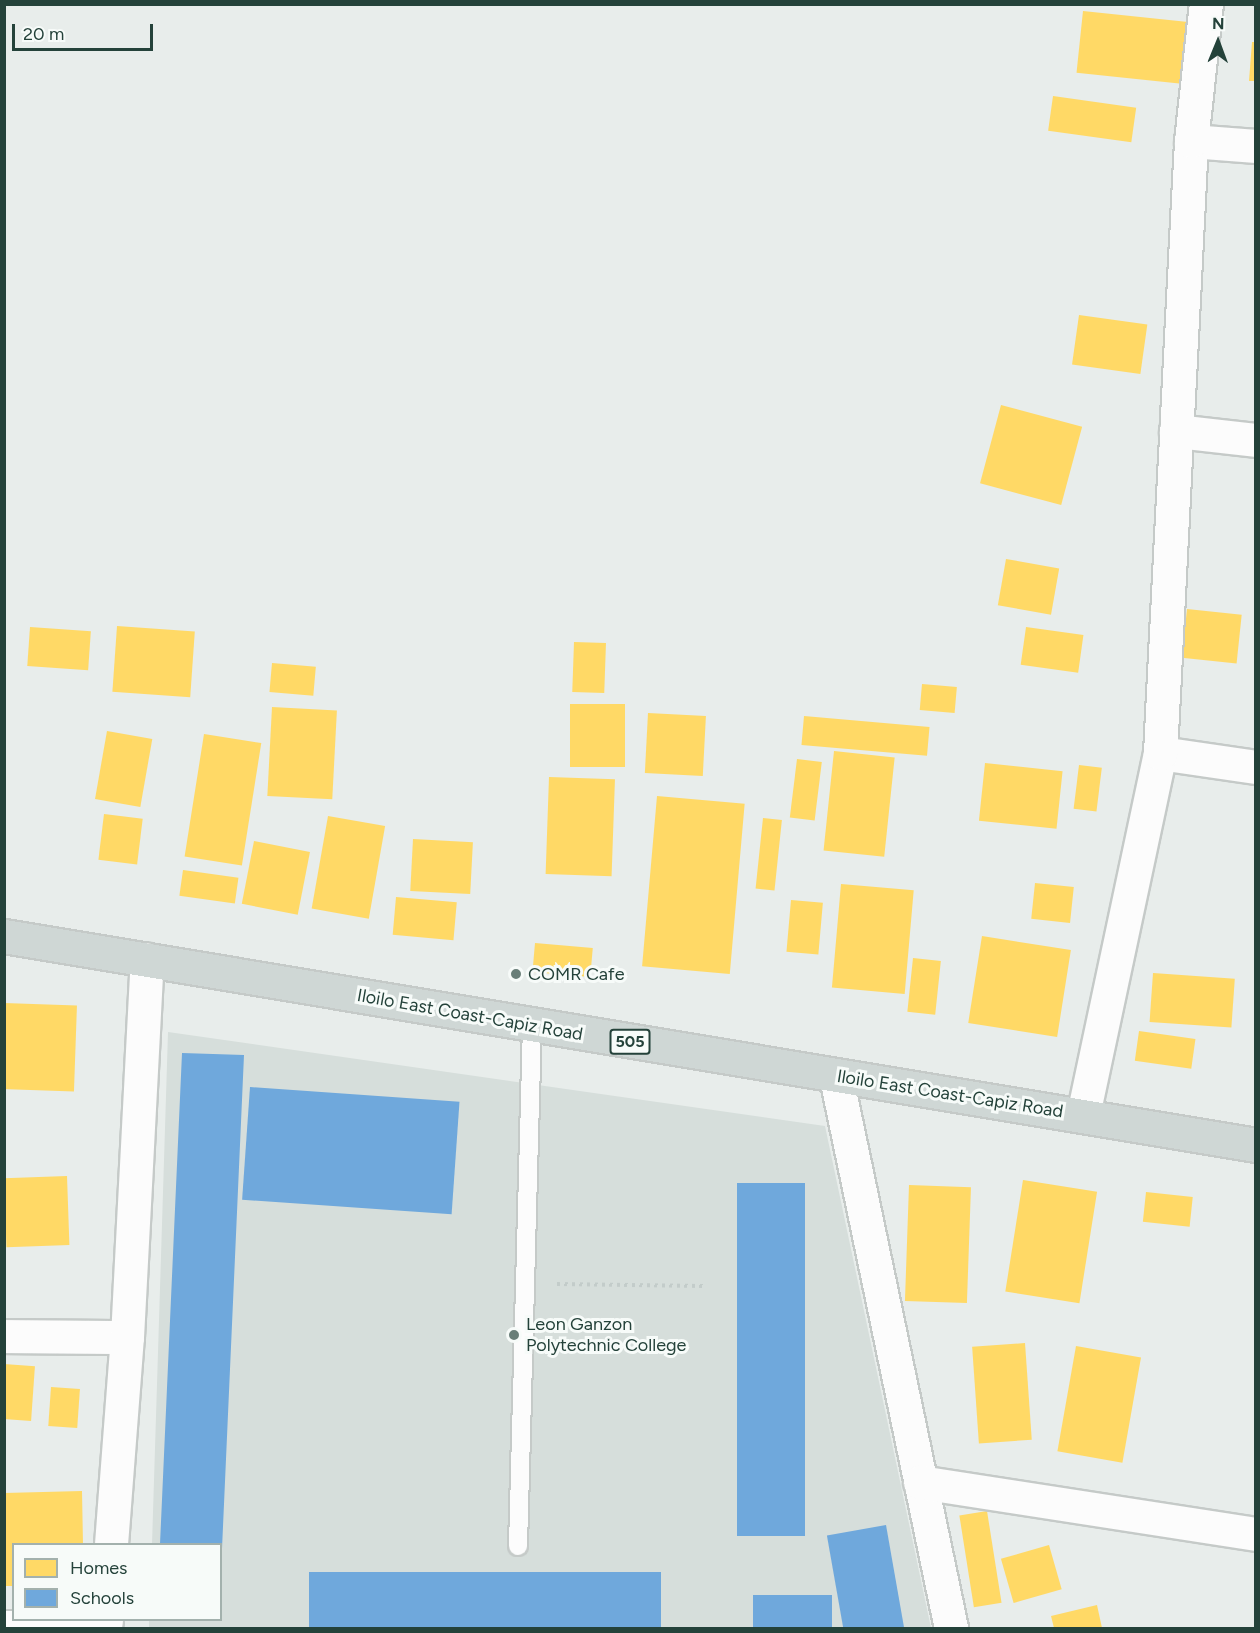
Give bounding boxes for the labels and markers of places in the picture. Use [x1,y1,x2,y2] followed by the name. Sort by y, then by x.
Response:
[528,963,624,985] place label: COMR Cafe
[509,967,523,981] marker: COMR Cafe
[526,1314,686,1356] place label: Leon Ganzon Polytechnic College
[507,1328,521,1342] marker: Leon Ganzon Polytechnic College

